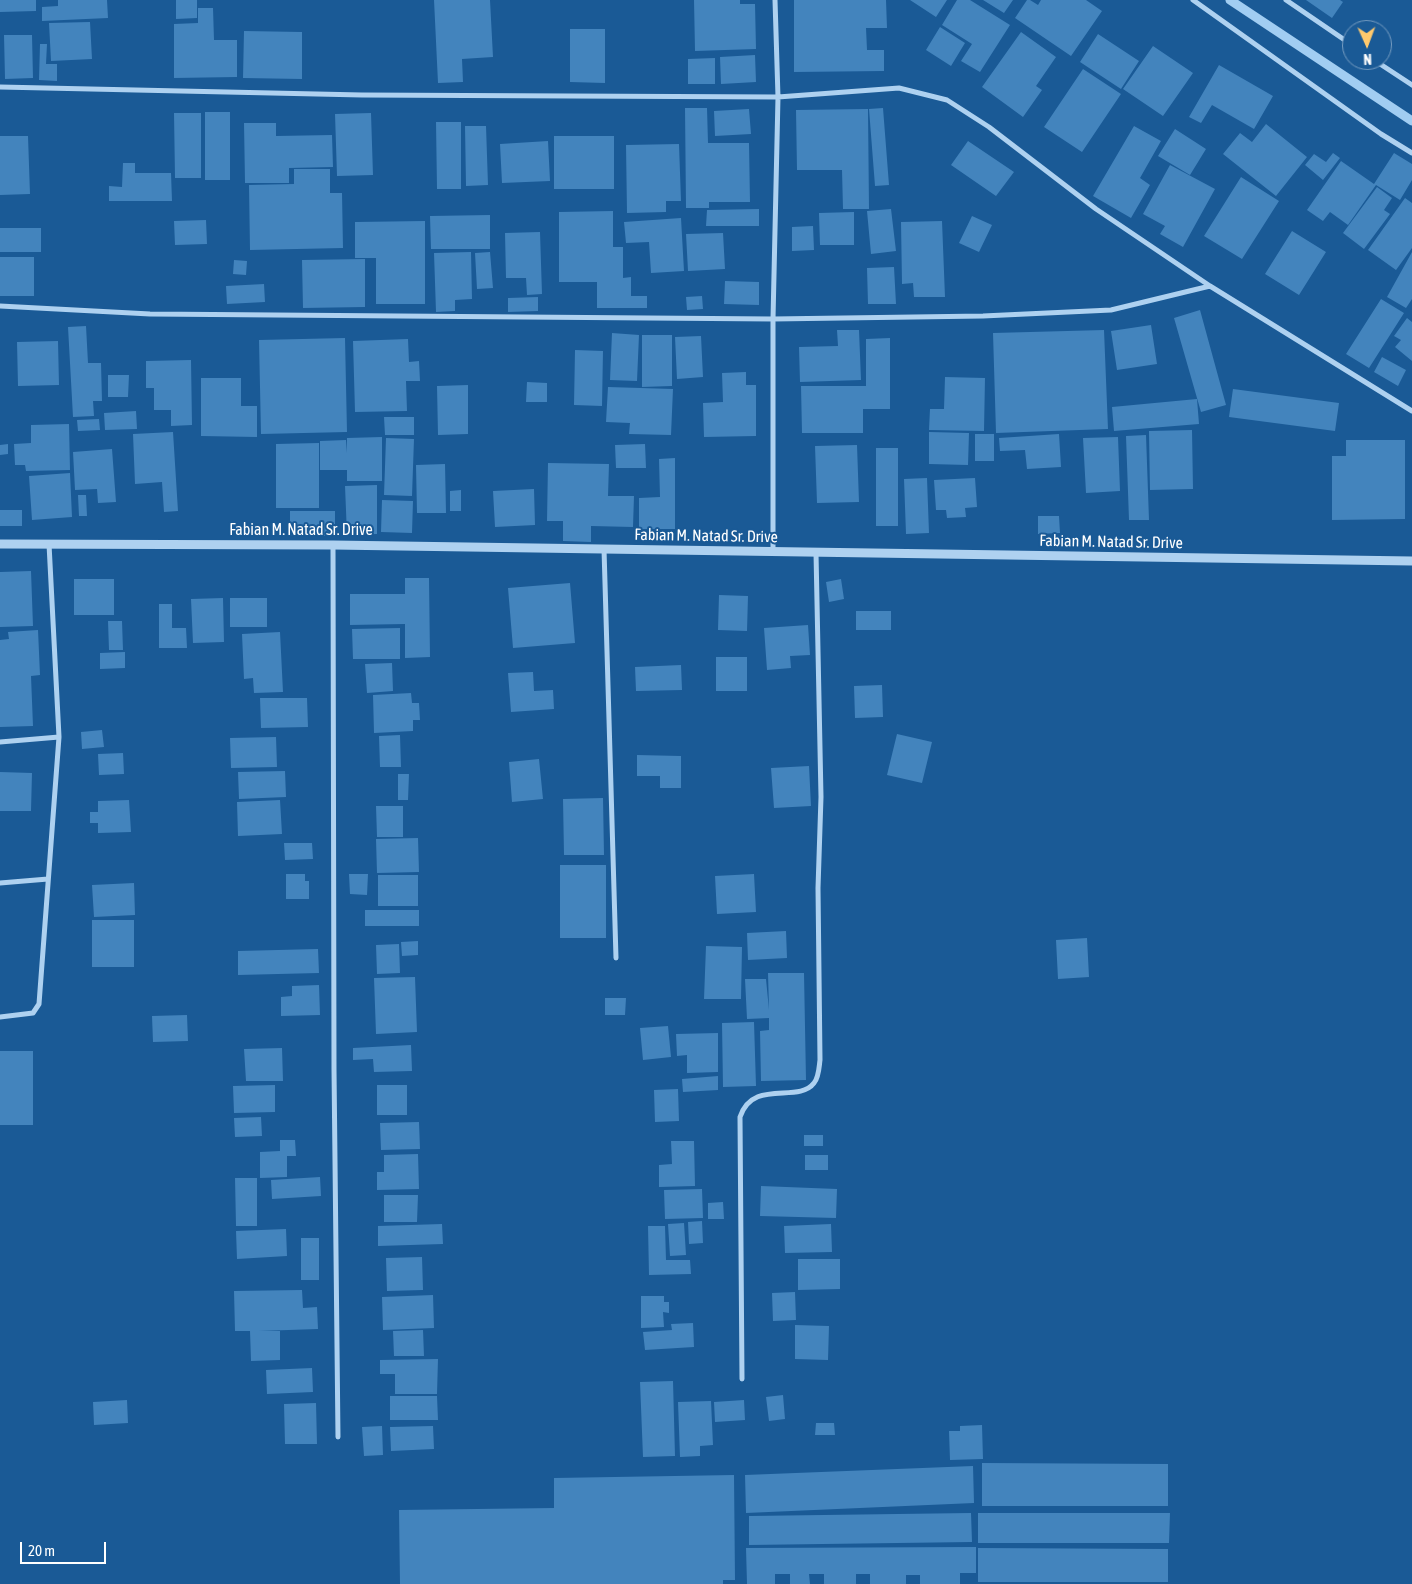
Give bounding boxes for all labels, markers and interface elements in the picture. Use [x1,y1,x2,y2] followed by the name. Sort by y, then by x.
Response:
[1342,20,1392,70] north arrow
[1363,51,1372,67] text: N
[229,520,373,540] street label: Fabian M. Natad Sr. Drive
[634,525,778,547] street label: Fabian M. Natad Sr. Drive
[1039,531,1183,553] street label: Fabian M. Natad Sr. Drive
[22,1532,109,1564] scale bar
[28,1542,55,1559] text: 20 m

